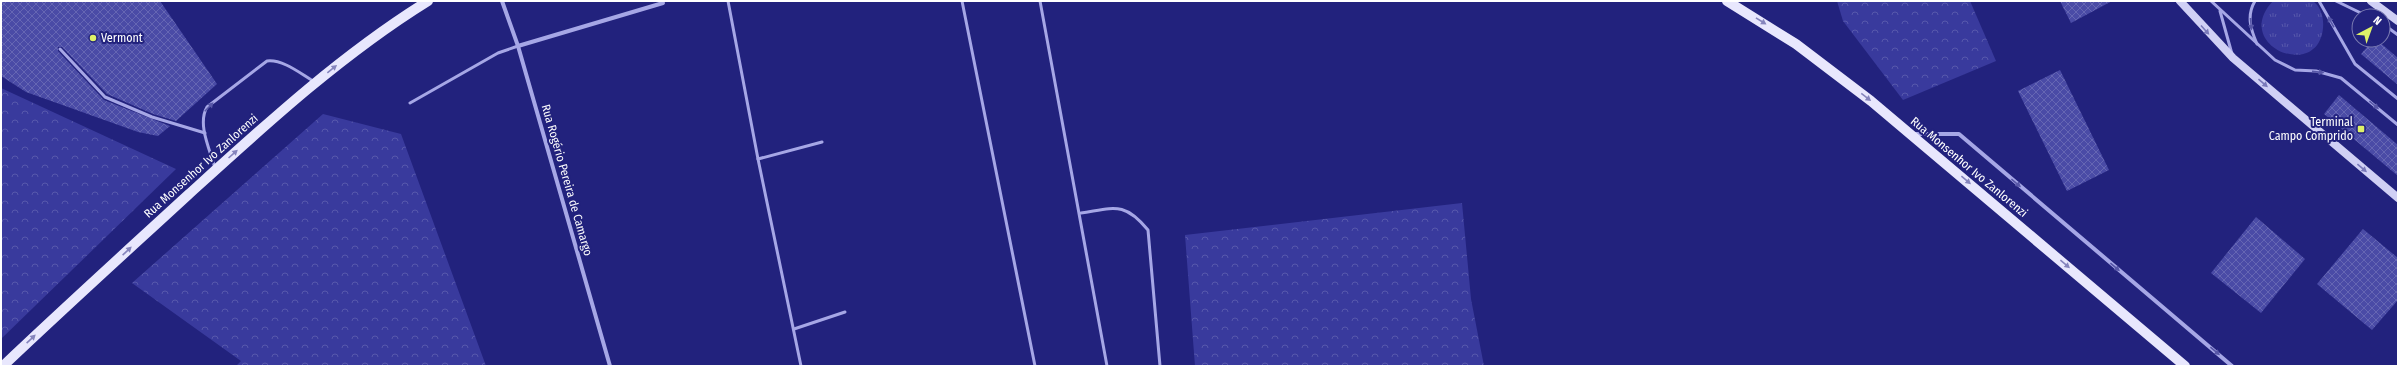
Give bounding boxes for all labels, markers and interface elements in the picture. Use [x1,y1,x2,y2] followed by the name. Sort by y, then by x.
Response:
[2351,8,2391,48] north arrow
[2370,14,2384,28] text: N
[2327,16,2334,27] one-way arrow
[1756,17,1766,25] one-way arrow
[2247,18,2254,30] one-way arrow
[2201,25,2210,35] one-way arrow
[101,31,143,45] place label: Vermont
[88,33,98,43] marker: Vermont
[326,65,337,74] one-way arrow
[2312,68,2324,75] one-way arrow
[2257,79,2268,88] one-way arrow
[1860,93,1871,102] one-way arrow
[2369,100,2379,109] one-way arrow
[204,102,214,112] one-way arrow
[539,103,595,257] street label: Rua Rogério Pereira de Camargo
[141,111,261,221] street label: Rua Monsenhor Ivo Zanlorenzi
[1908,114,2030,220] street label: Rua Monsenhor Ivo Zanlorenzi
[2269,115,2353,143] place label: Terminal Campo Comprido
[2356,124,2366,134] marker: Terminal Campo Comprido
[228,149,238,158] one-way arrow
[2356,163,2367,172] one-way arrow
[1960,176,1971,185] one-way arrow
[2011,179,2022,188] one-way arrow
[122,246,132,256] one-way arrow
[2059,260,2070,269] one-way arrow
[2110,263,2121,272] one-way arrow
[27,335,36,344] one-way arrow
[2209,347,2220,356] one-way arrow

